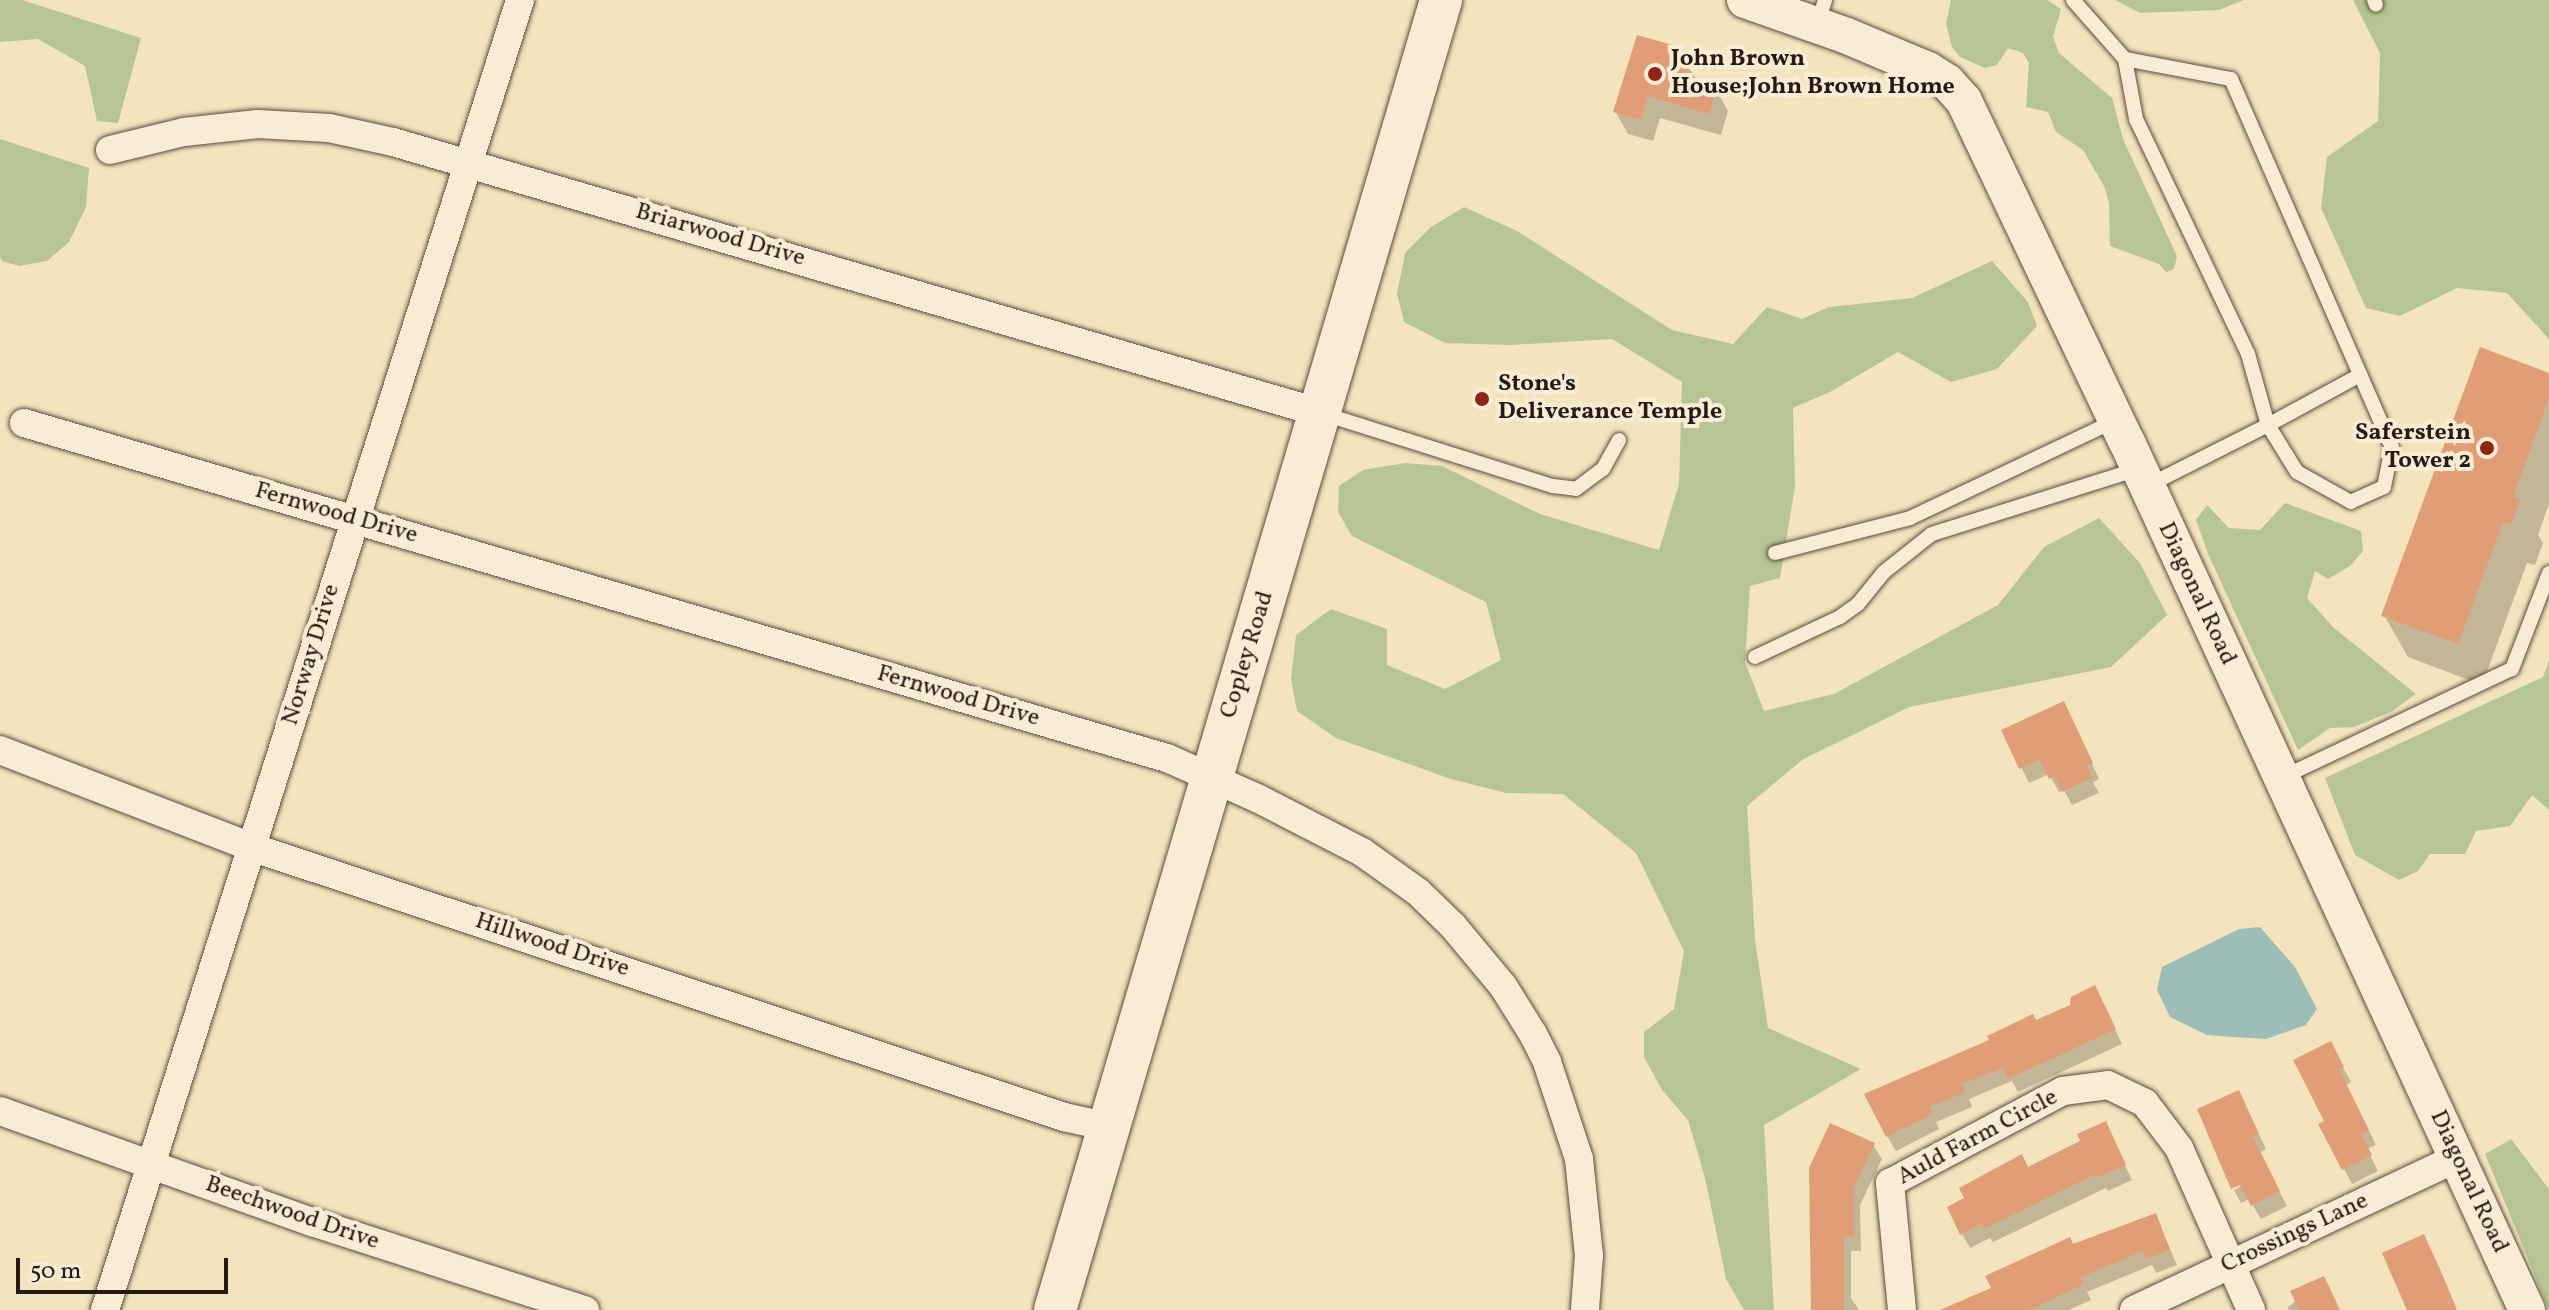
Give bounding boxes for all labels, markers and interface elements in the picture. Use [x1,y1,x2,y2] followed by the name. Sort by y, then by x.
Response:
[1671,46,1955,102] place label: John Brown House;John Brown Home
[1646,65,1664,83] marker: John Brown House;John Brown Home
[632,198,808,274] street label: Briarwood Drive
[1498,371,1723,427] place label: Stone's Deliverance Temple
[1473,390,1491,408] marker: Stone's Deliverance Temple
[2355,420,2471,476] place label: Saferstein Tower 2
[2478,439,2496,457] marker: Saferstein Tower 2
[251,477,421,551] street label: Fernwood Drive
[2150,518,2242,670] street label: Diagonal Road
[277,581,347,729] street label: Norway Drive
[1215,588,1281,722] street label: Copley Road
[873,660,1043,734] street label: Fernwood Drive
[471,908,633,984] street label: Hillwood Drive
[1893,1084,2063,1192] street label: Auld Farm Circle
[2422,1106,2514,1258] street label: Diagonal Road
[201,1171,383,1257] street label: Beechwood Drive
[2217,1187,2373,1281] street label: Crossings Lane
[20,1242,232,1292] scale bar
[30,1255,82,1289] text: 50 m

